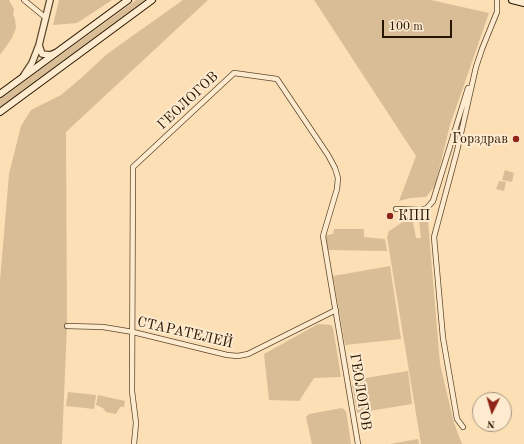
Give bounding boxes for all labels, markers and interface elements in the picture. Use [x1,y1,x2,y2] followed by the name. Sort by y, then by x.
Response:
[384,12,454,38] scale bar
[389,21,423,33] text: 100 m
[154,68,222,134] street label: ГЕОЛОГОВ
[452,131,508,147] place label: Горздрав
[511,134,521,144] marker: Горздрав
[398,208,430,224] place label: КПП
[385,211,395,221] marker: КПП
[135,314,235,352] street label: СТАРАТЕЛЕЙ
[346,352,374,432] street label: ГЕОЛОГОВ
[472,392,512,432] north arrow
[486,418,496,429] text: N

